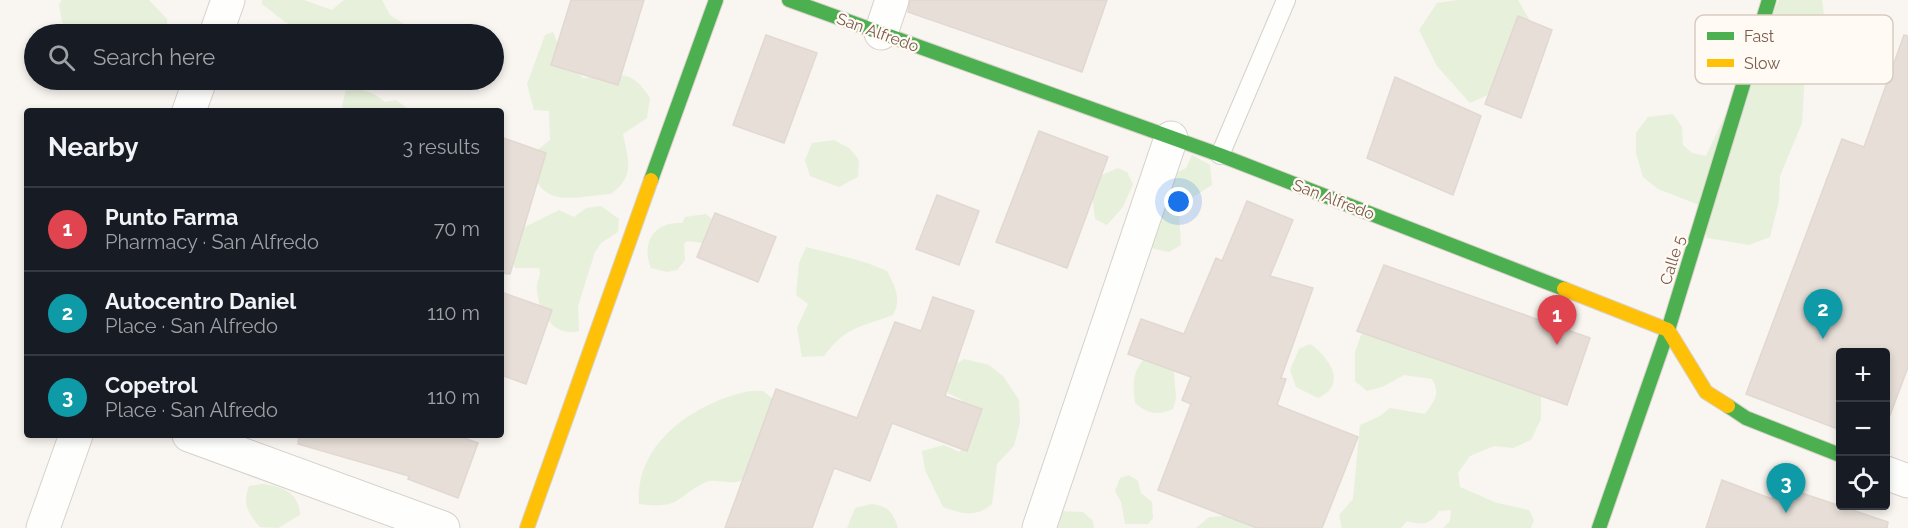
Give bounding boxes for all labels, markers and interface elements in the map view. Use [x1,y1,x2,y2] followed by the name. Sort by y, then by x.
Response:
[834,9,921,56] street label: San Alfredo
[1695,15,1893,84] legend
[24,24,504,90] search box
[1744,27,1775,46] text: Fast
[45,41,78,74] icon: search
[93,44,215,70] text: Search here
[1744,54,1780,73] text: Slow
[48,132,138,162] text: Nearby
[402,135,480,159] text: 3 results
[1290,175,1377,224] street label: San Alfredo
[1164,187,1193,216] your location
[105,204,238,230] text: Punto Farma
[63,217,72,241] text: 1
[434,217,480,241] text: 70 m
[105,230,319,254] text: Pharmacy · San Alfredo
[1656,233,1689,287] street label: Calle 5
[105,288,296,314] text: Autocentro Daniel
[1804,290,1842,339] pin: 2
[1538,296,1576,345] pin: 1
[62,301,73,325] text: 2
[427,301,480,325] text: 110 m
[105,314,278,338] text: Place · San Alfredo
[1836,348,1890,510] map controls
[1836,348,1890,402] button: +
[105,372,198,398] text: Copetrol
[62,385,73,409] text: 3
[427,385,480,409] text: 110 m
[105,398,278,422] text: Place · San Alfredo
[1836,402,1890,456] button: −
[1836,456,1890,510] button: locate
[1766,464,1806,513] pin: 3

